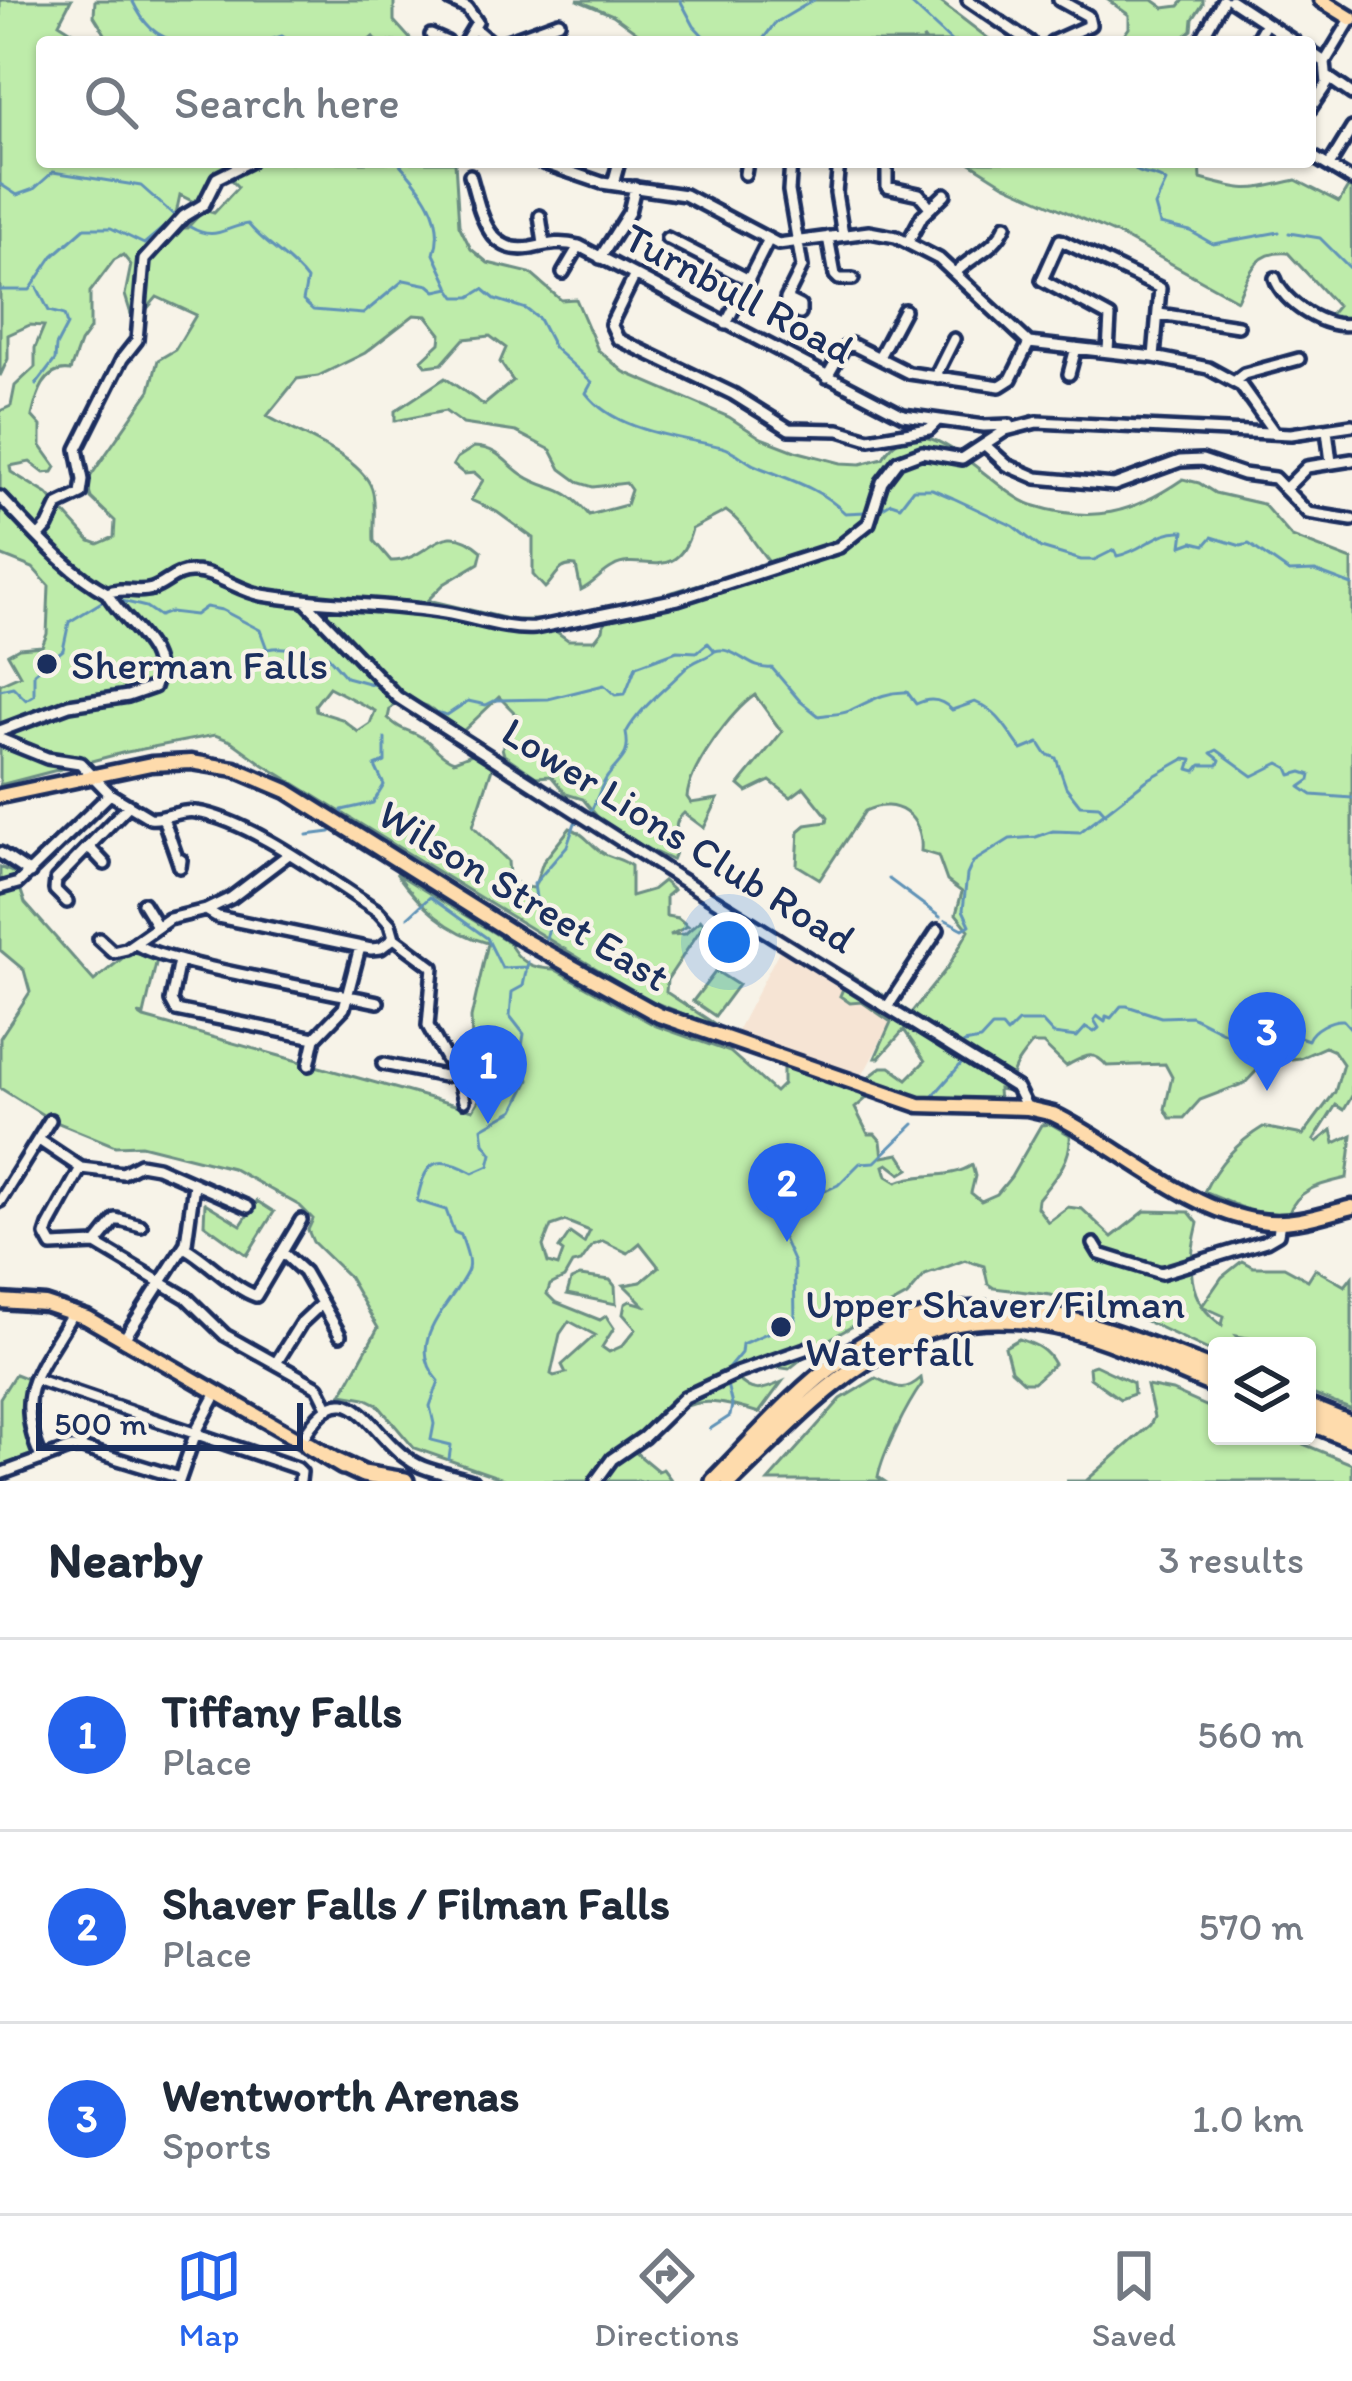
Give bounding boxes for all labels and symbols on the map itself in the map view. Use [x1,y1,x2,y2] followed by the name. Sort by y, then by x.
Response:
[616,211,863,375] street label: Turnbull Road
[71,639,328,690] place label: Sherman Falls
[34,651,60,677] marker: Sherman Falls
[493,706,865,964] street label: Lower Lions Club Road
[369,788,679,1002] street label: Wilson Street East
[699,912,759,972] your location
[1228,992,1306,1091] pin: 3
[449,1025,527,1124] pin: 1
[748,1143,826,1242] pin: 2
[805,1278,1185,1377] place label: Upper Shaver/Filman Waterfall
[768,1314,794,1340] marker: Upper Shaver/Filman Waterfall
[36,1397,303,1450] scale bar

